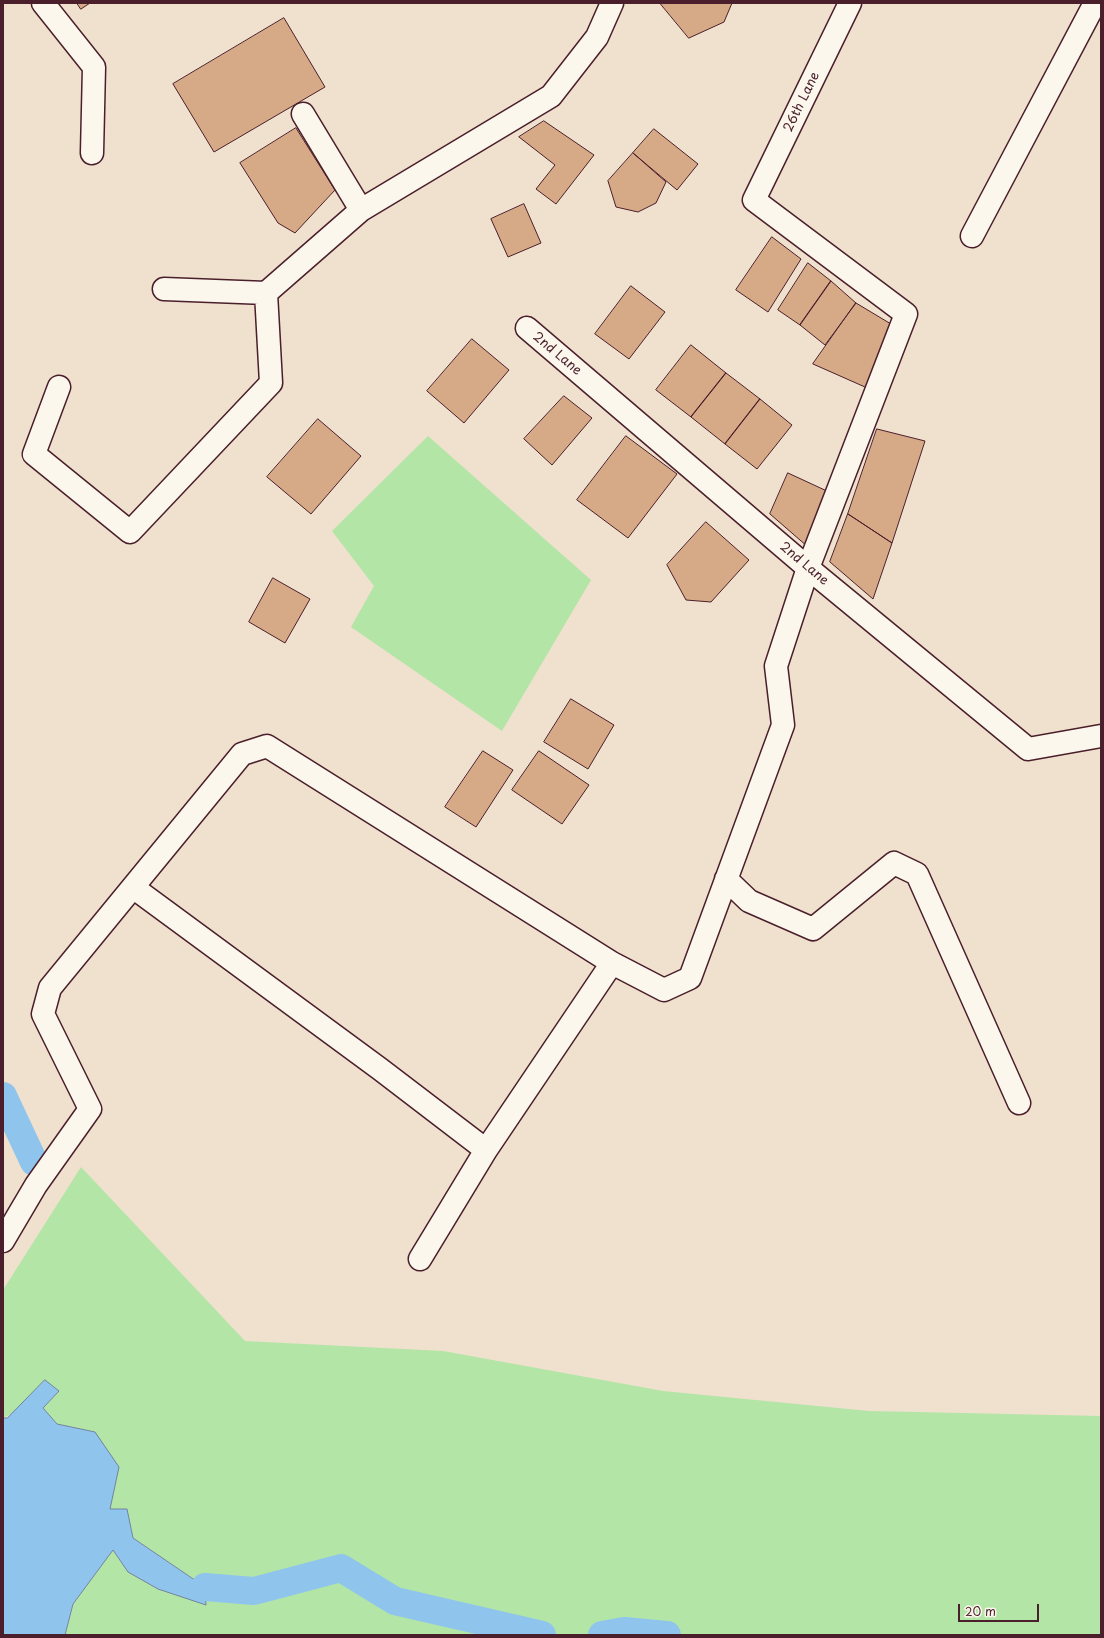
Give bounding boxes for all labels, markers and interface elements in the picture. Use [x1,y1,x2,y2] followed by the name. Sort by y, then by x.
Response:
[781,70,823,134] street label: 26th Lane
[529,329,585,379] street label: 2nd Lane
[776,539,832,589] street label: 2nd Lane
[960,1596,1041,1622] scale bar
[965,1602,996,1620] text: 20 m

